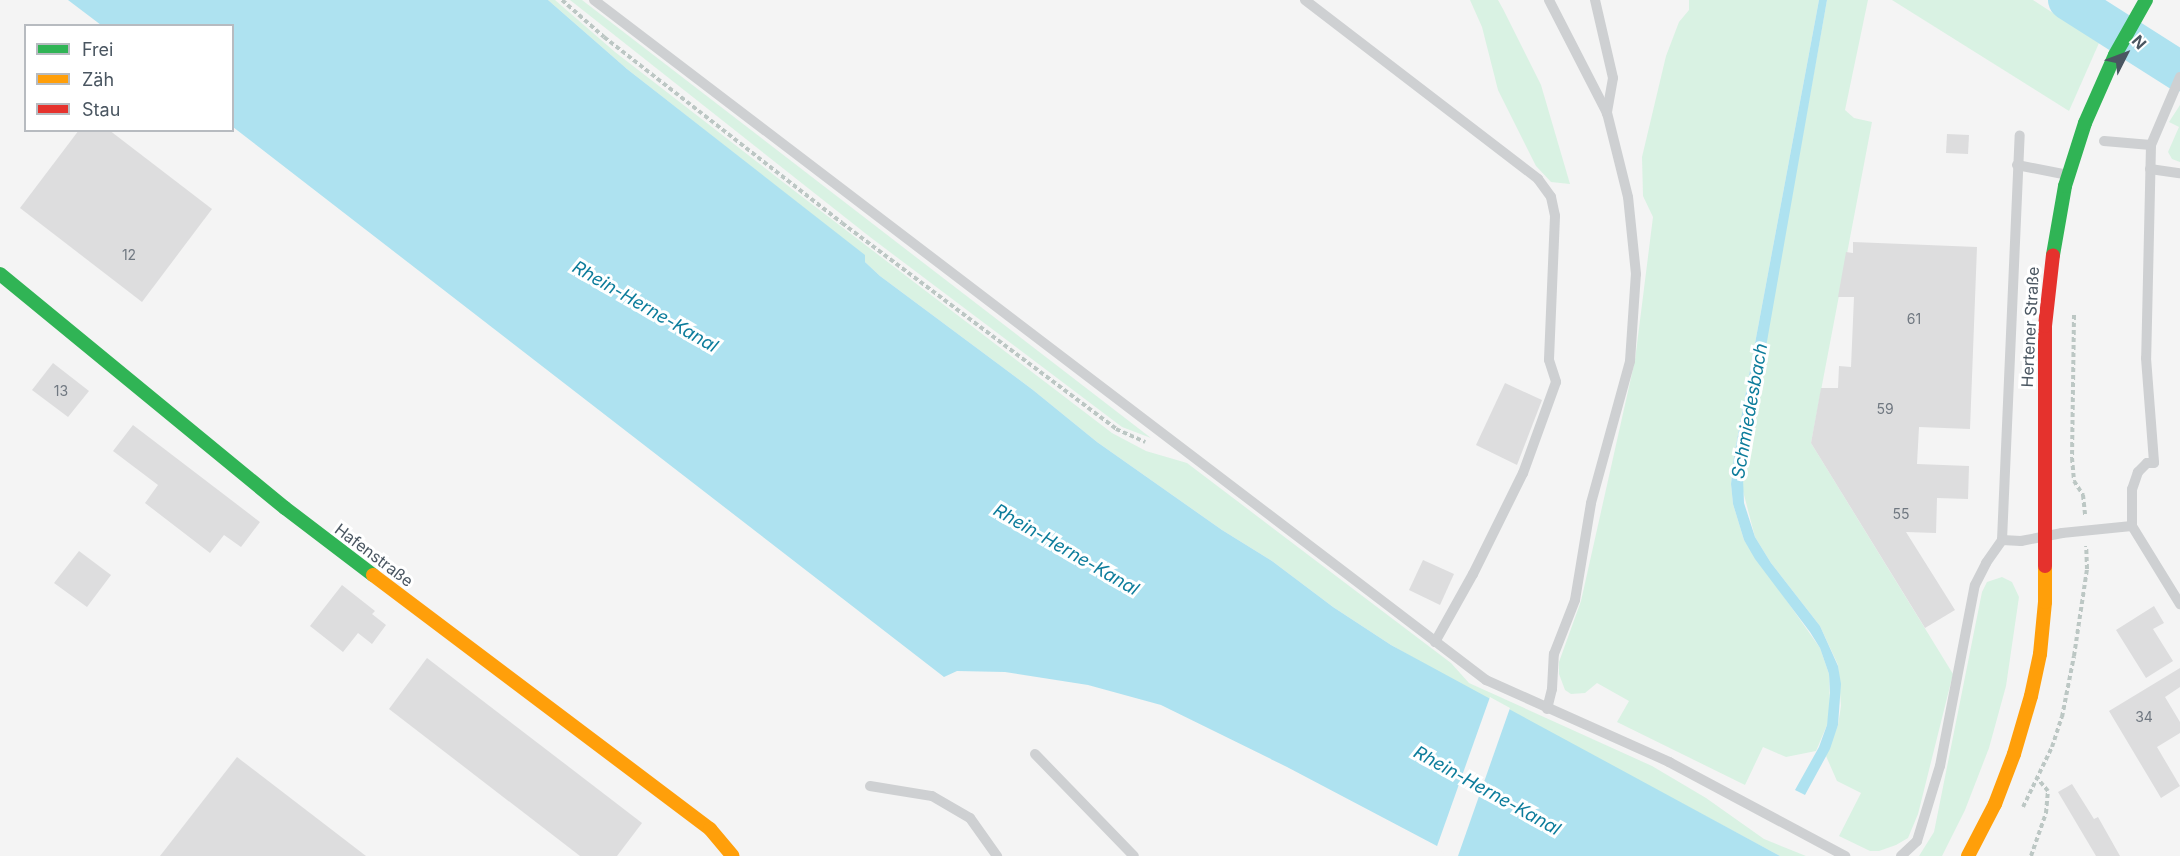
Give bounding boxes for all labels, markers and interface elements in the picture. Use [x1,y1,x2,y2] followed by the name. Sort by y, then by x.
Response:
[24,24,234,132] legend
[2096,24,2156,84] north arrow
[2128,31,2151,53] text: N
[82,39,113,60] text: Frei
[82,69,114,90] text: Zäh
[82,99,120,120] text: Stau
[122,247,136,263] house number: 12
[568,257,722,357] water label: Rhein-Herne-Kanal
[2017,266,2043,388] street label: Hertener Straße
[1907,311,1921,327] house number: 61
[1727,342,1773,480] water label: Schmiedesbach
[54,383,68,399] house number: 13
[1876,401,1894,417] house number: 59
[989,500,1143,600] water label: Rhein-Herne-Kanal
[1892,506,1910,522] house number: 55
[331,519,417,591] street label: Hafenstraße
[2135,709,2153,725] house number: 34
[1410,742,1564,840] water label: Rhein-Herne-Kanal

